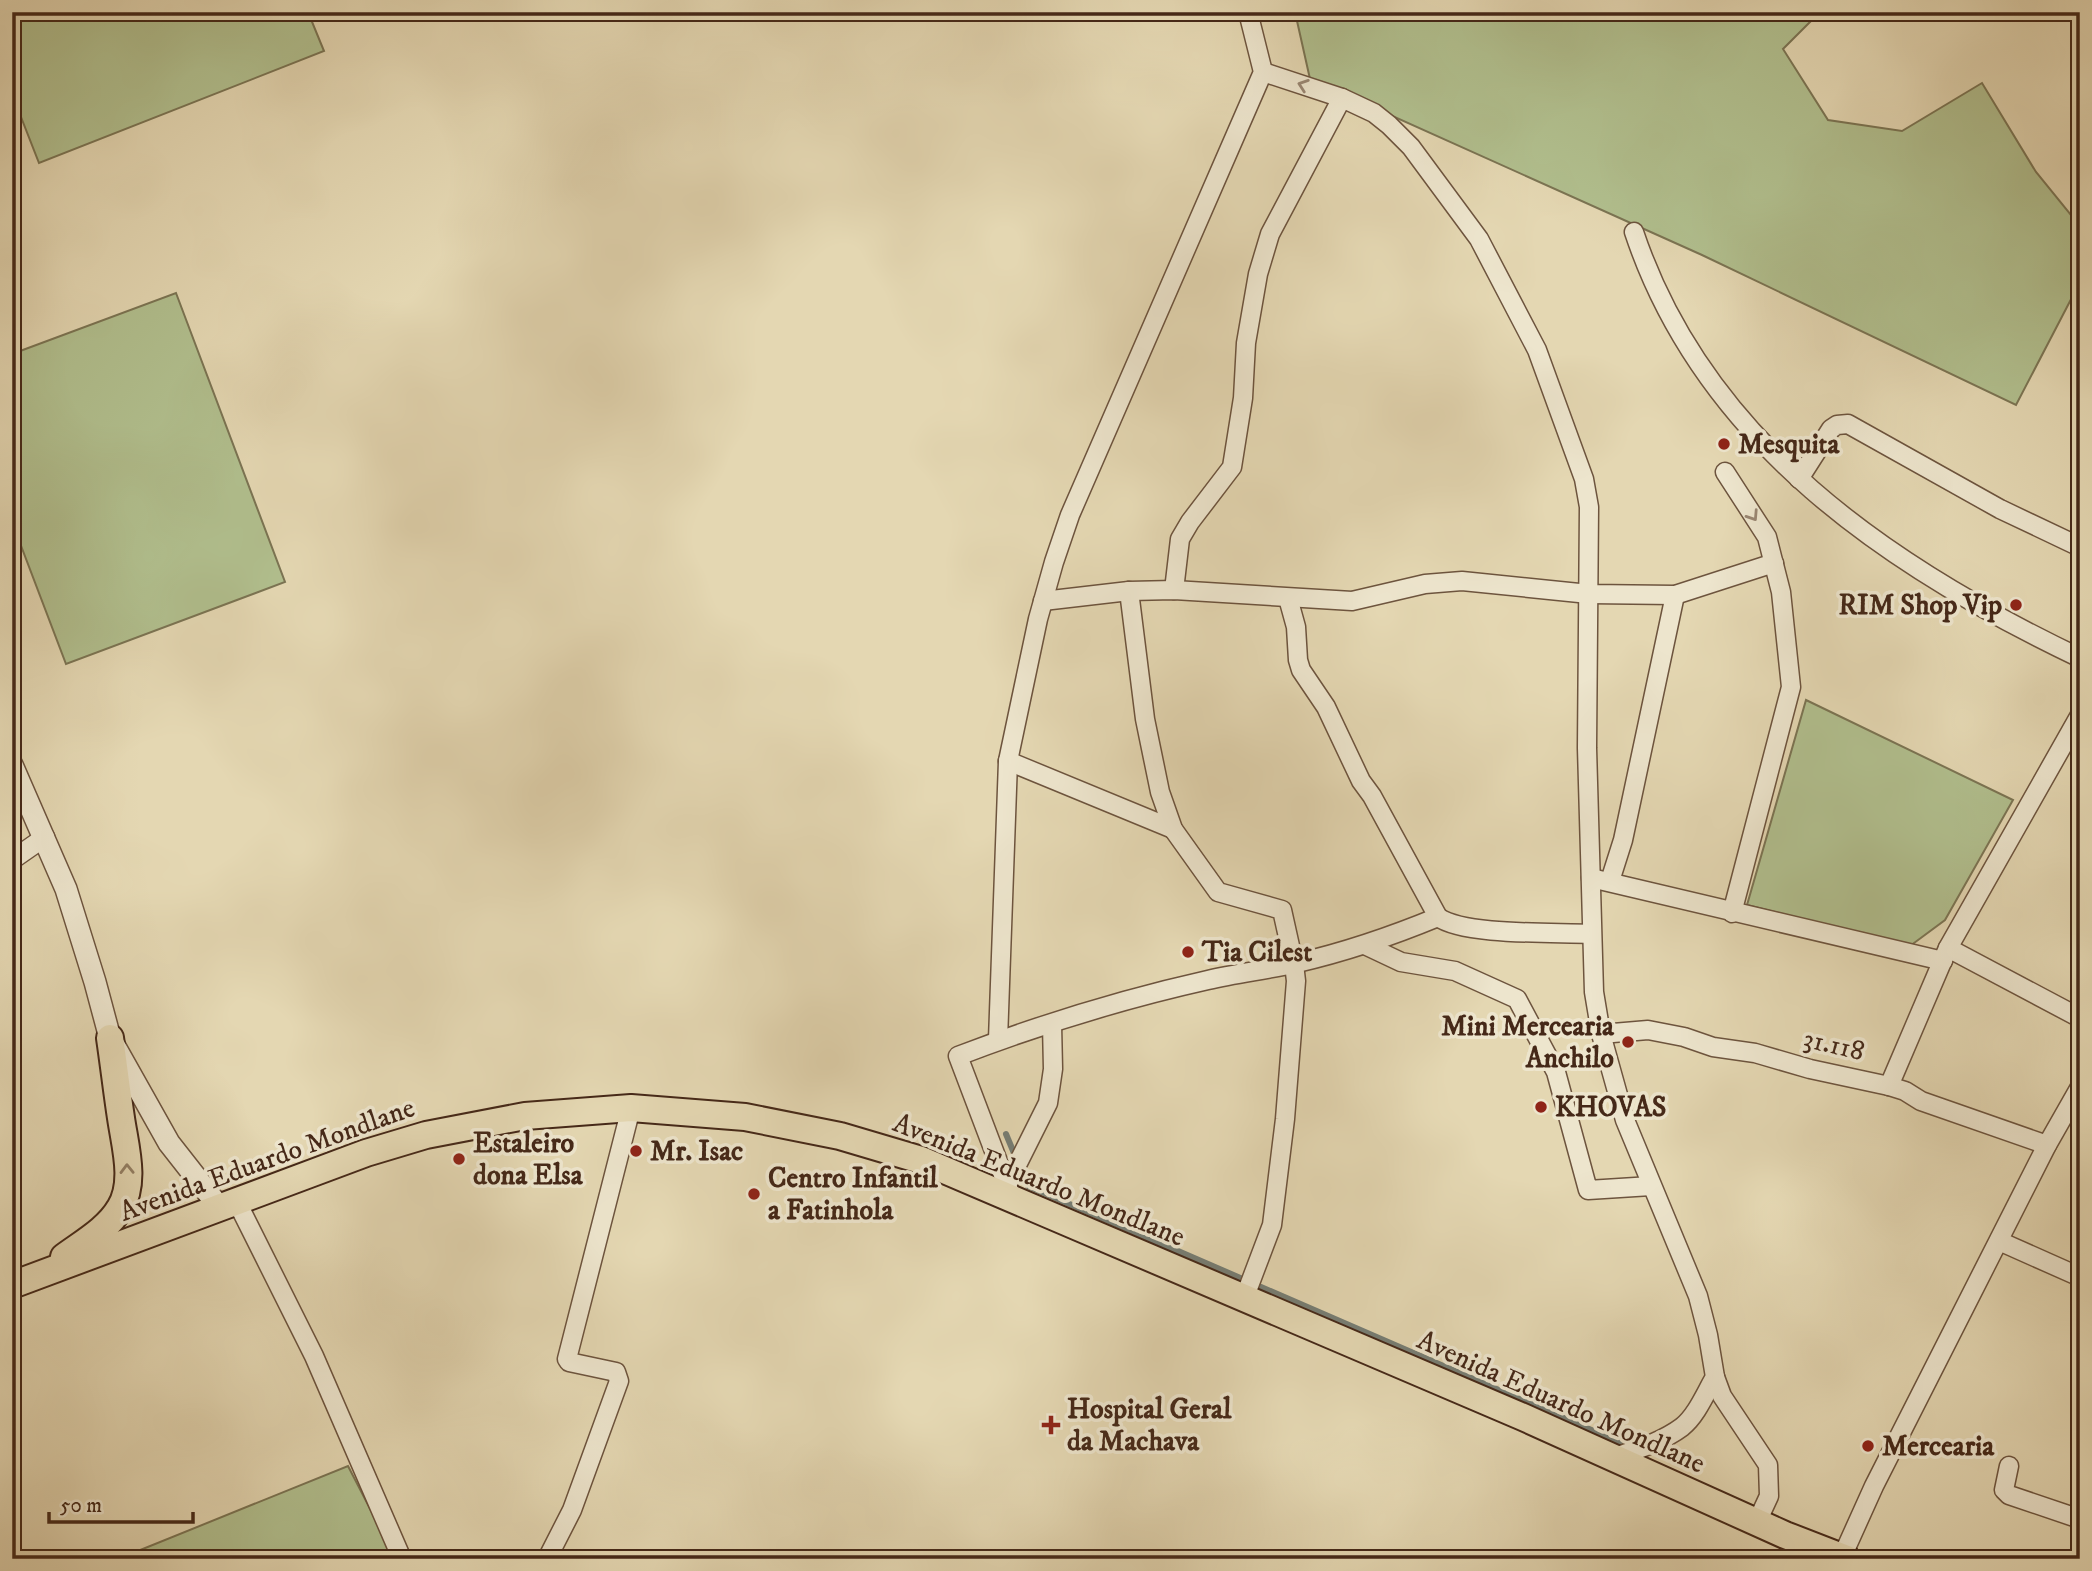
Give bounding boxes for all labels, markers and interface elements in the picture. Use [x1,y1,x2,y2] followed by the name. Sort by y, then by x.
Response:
[1297,79,1309,93] one-way arrow
[1738,427,1841,463] place label: Mesquita
[1716,436,1732,452] marker: Mesquita
[1745,508,1758,521] one-way arrow
[1839,588,2002,623] place label: RIM Shop Vip
[2008,597,2024,613] marker: RIM Shop Vip
[1201,935,1312,970] place label: Tia Cilest
[1180,944,1196,960] marker: Tia Cilest
[1441,1009,1615,1076] place label: Mini Mercearia Anchilo
[1800,1021,1868,1069] street label: 31.118
[1620,1034,1636,1050] marker: Mini Mercearia Anchilo
[115,1090,419,1230] street label: Avenida Eduardo Mondlane
[1555,1090,1666,1125] place label: KHOVAS
[1533,1099,1549,1115] marker: KHOVAS
[888,1105,1190,1255] street label: Avenida Eduardo Mondlane
[473,1126,584,1193] place label: Estaleiro dona Elsa
[650,1134,743,1169] place label: Mr. Isac
[628,1143,644,1159] marker: Mr. Isac
[451,1151,467,1167] marker: Estaleiro dona Elsa
[768,1161,938,1228] place label: Centro Infantil a Fatinhola
[119,1163,135,1174] one-way arrow
[746,1186,762,1202] marker: Centro Infantil a Fatinhola
[1411,1323,1711,1481] street label: Avenida Eduardo Mondlane
[1067,1392,1232,1459] place label: Hospital Geral da Machava
[1041,1415,1061,1435] marker: Hospital Geral da Machava
[1882,1429,1995,1464] place label: Mercearia
[1860,1438,1876,1454] marker: Mercearia
[49,1480,192,1524] scale bar
[60,1493,102,1519] text: 50 m

